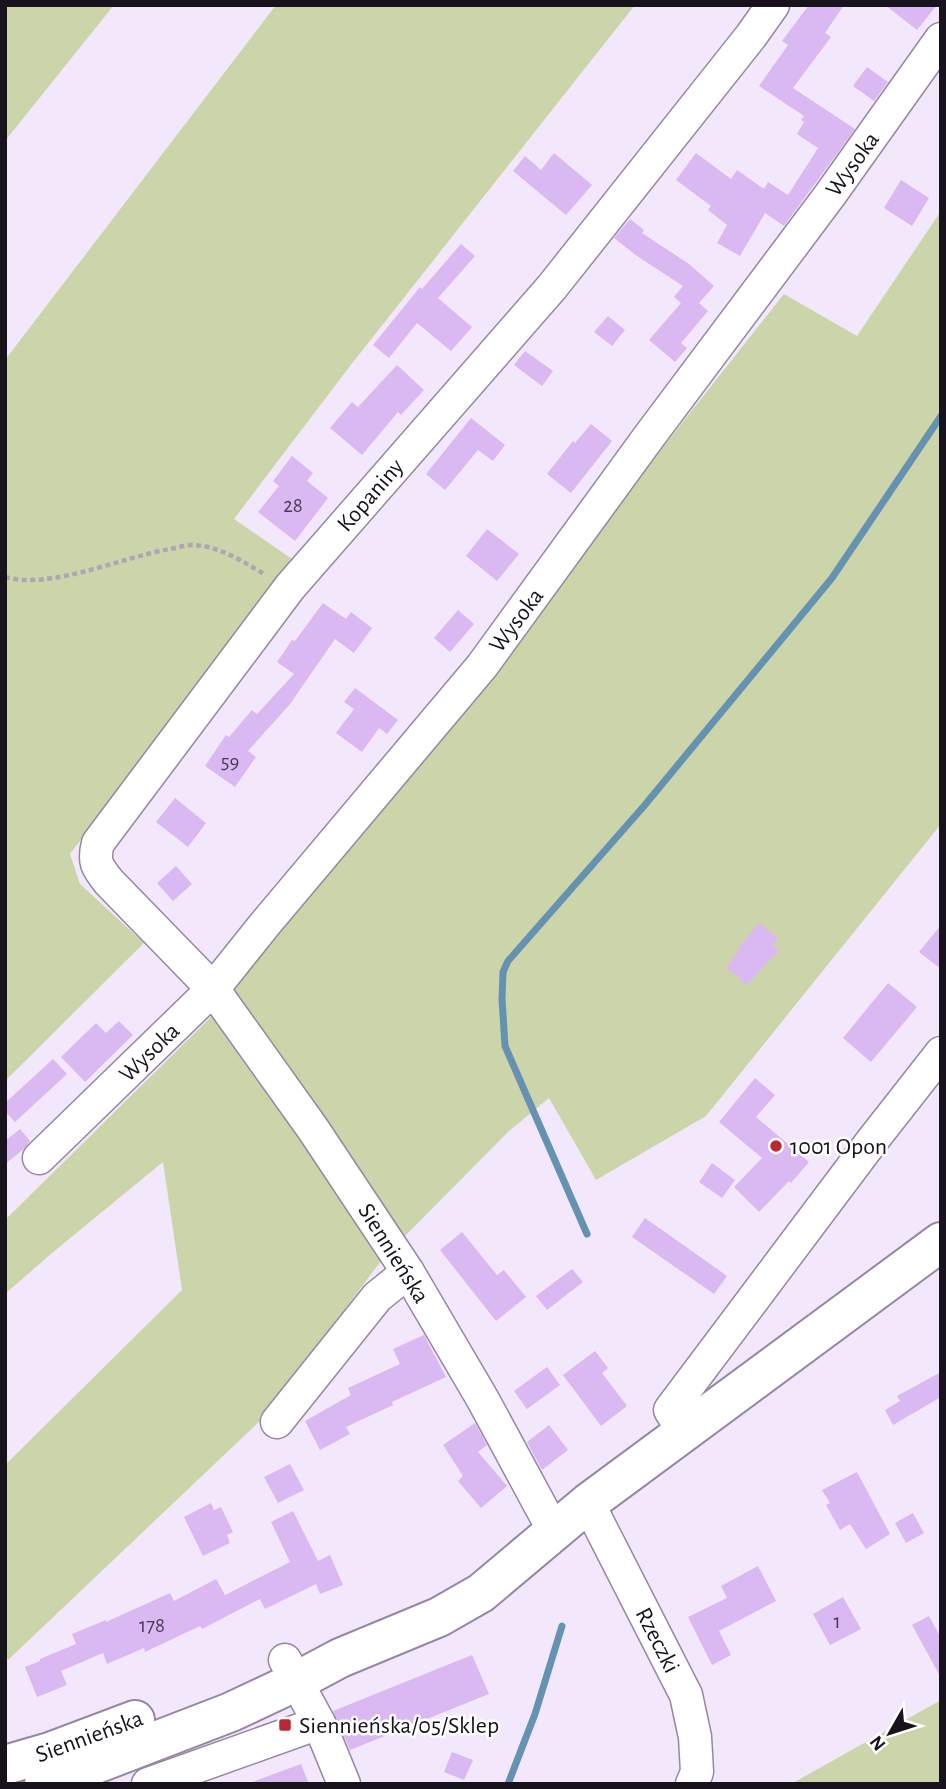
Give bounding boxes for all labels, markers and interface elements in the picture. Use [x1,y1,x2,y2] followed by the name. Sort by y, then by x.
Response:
[822,128,884,201] street label: Wysoka
[333,455,409,537] street label: Kopaniny
[283,495,303,516] house number: 28
[485,584,548,657] street label: Wysoka
[221,751,239,772] house number: 59
[115,1019,184,1087] street label: Wysoka
[790,1135,887,1159] place label: 1001 Opon
[768,1138,784,1154] marker: 1001 Opon
[353,1200,433,1308] street label: Siennieńska
[631,1604,684,1677] street label: Rzeczki
[833,1611,841,1632] house number: 1
[139,1615,165,1636] house number: 178
[855,1698,925,1768] north arrow
[32,1706,146,1767] street label: Siennieńska
[299,1714,499,1738] place label: Siennieńska/05/Sklep
[277,1717,293,1733] marker: Siennieńska/05/Sklep
[866,1732,889,1754] text: N

